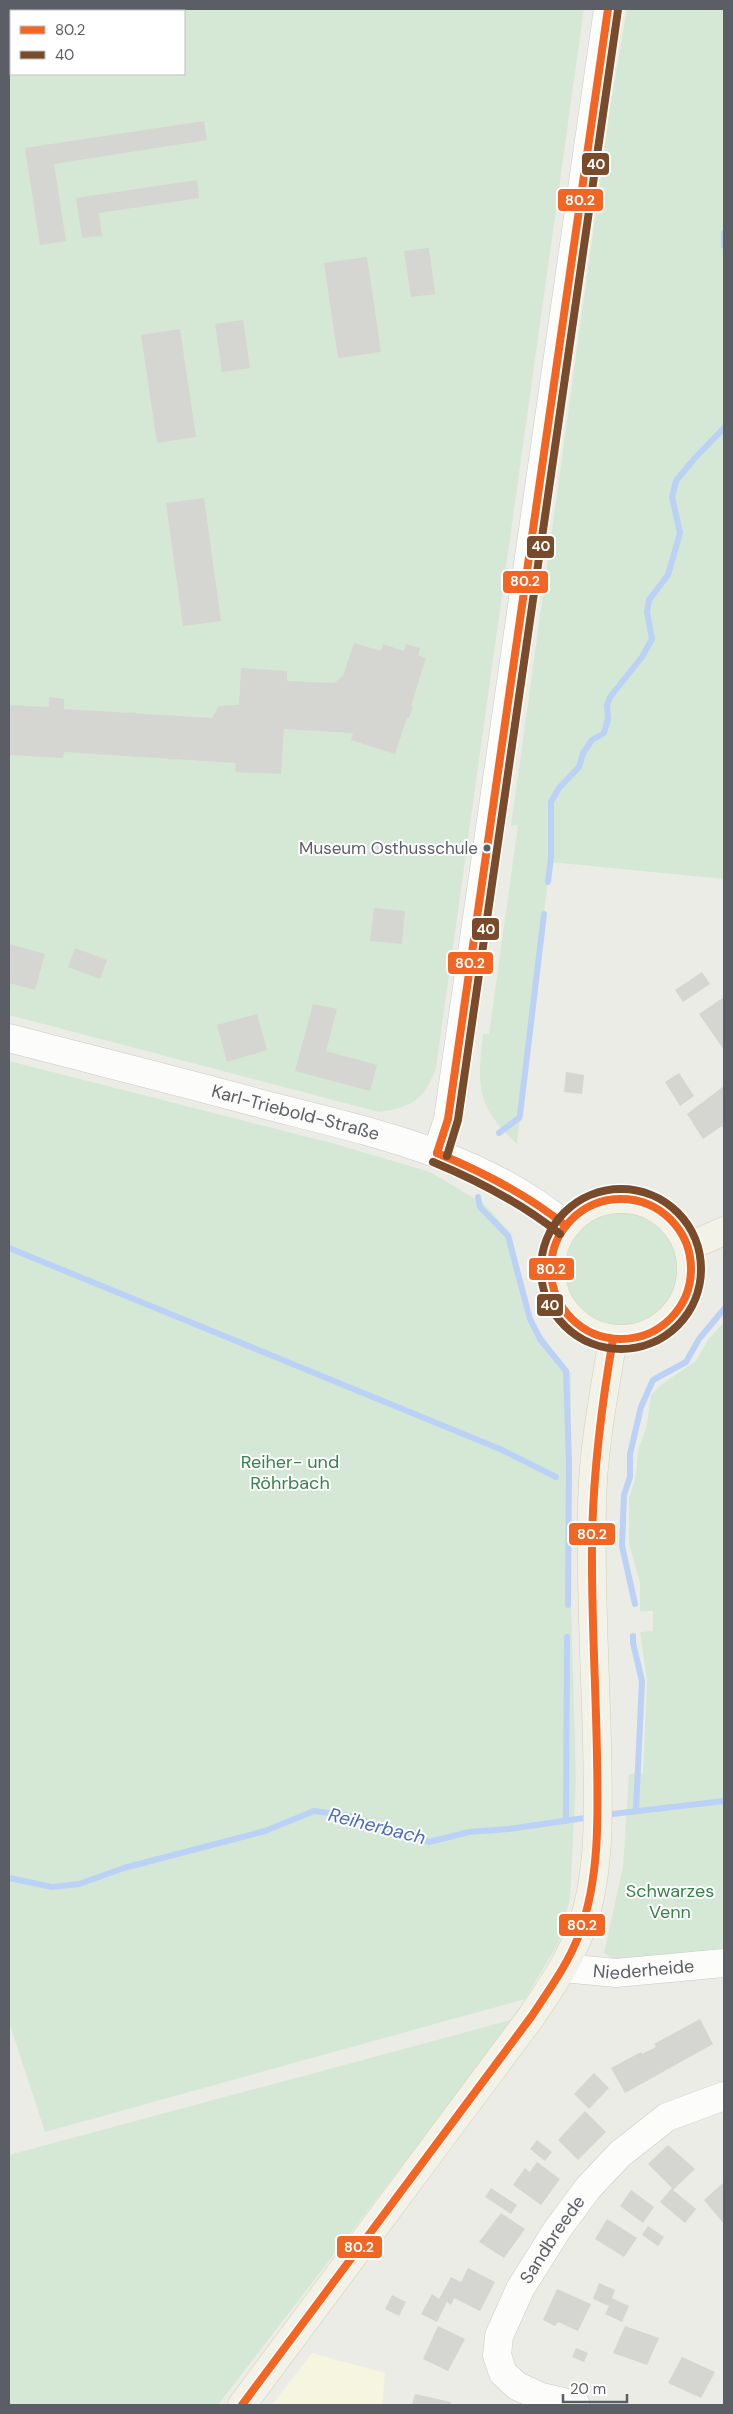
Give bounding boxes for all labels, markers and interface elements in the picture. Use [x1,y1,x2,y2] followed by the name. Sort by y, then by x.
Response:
[10,10,185,75] legend
[55,20,85,40] text: 80.2
[55,45,74,65] text: 40
[581,152,610,176] line badge: 40
[587,155,606,173] text: 40
[557,188,604,212] line badge: 80.2
[565,191,595,209] text: 80.2
[526,535,555,559] line badge: 40
[532,537,551,555] text: 40
[502,570,549,594] line badge: 80.2
[510,572,540,590] text: 80.2
[299,837,478,859] place label: Museum Osthusschule
[482,843,492,853] marker: Museum Osthusschule
[471,917,500,941] line badge: 40
[477,920,496,938] text: 40
[447,951,494,975] line badge: 80.2
[455,954,485,972] text: 80.2
[209,1079,382,1146] street label: Karl-Triebold-Straße
[528,1257,575,1281] line badge: 80.2
[536,1260,566,1278] text: 80.2
[536,1293,564,1317] line badge: 40
[541,1296,560,1314] text: 40
[241,1450,339,1495] park label: Reiher- und Röhrbach
[568,1522,616,1546] line badge: 80.2
[577,1525,607,1543] text: 80.2
[326,1802,428,1850] water label: Reiherbach
[626,1879,714,1924] park label: Schwarzes Venn
[558,1913,606,1937] line badge: 80.2
[567,1916,597,1934] text: 80.2
[592,1954,695,1985] street label: Niederheide
[514,2191,590,2288] street label: Sandbreede
[336,2235,383,2259] line badge: 80.2
[344,2238,374,2256] text: 80.2
[563,2372,627,2404] scale bar
[570,2379,606,2399] text: 20 m

